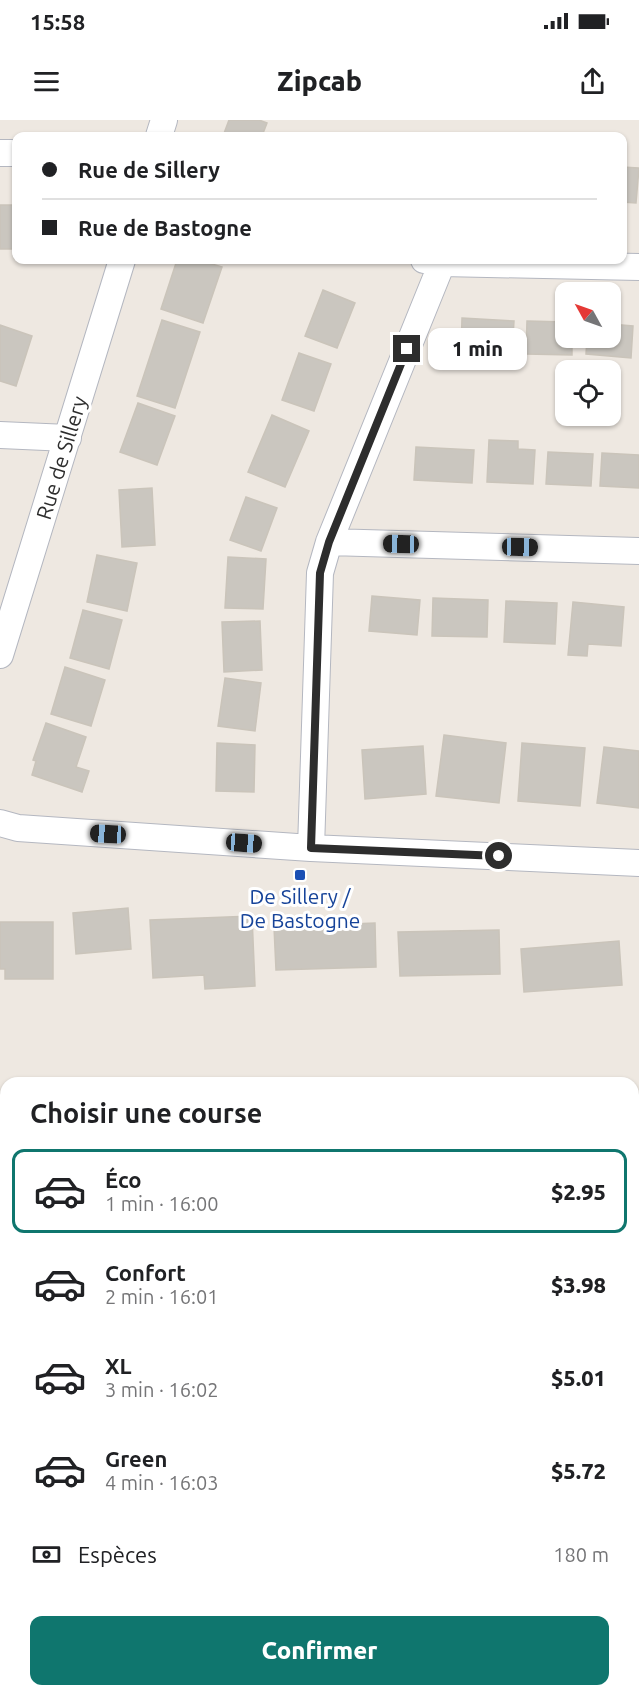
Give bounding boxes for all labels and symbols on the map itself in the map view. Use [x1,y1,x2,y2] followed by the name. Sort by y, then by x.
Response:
[555,282,621,348] north arrow
[428,328,527,370] callout: 1 min
[393,335,420,362] route end
[31,393,91,522] street label: Rue de Sillery
[383,535,419,553] car
[502,538,538,556] car
[90,824,126,844] car
[225,833,263,853] car
[485,842,512,869] route start
[293,868,307,882] marker: De Sillery / De Bastogne
[240,884,360,932] place label: De Sillery / De Bastogne

